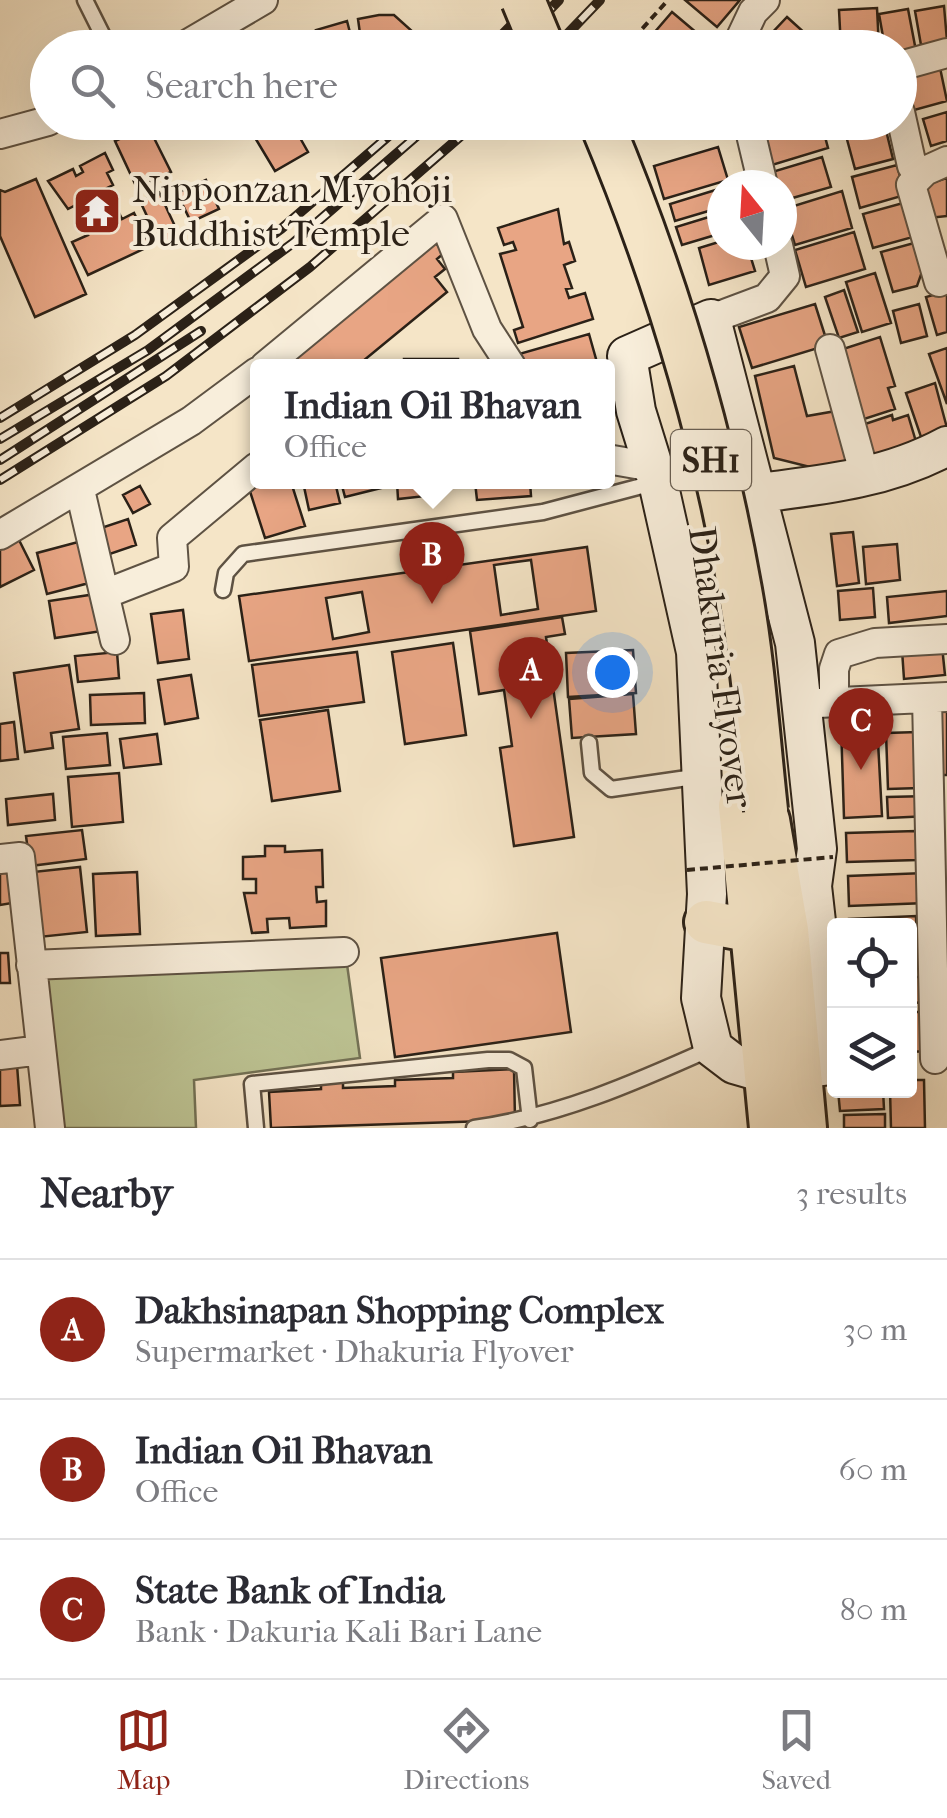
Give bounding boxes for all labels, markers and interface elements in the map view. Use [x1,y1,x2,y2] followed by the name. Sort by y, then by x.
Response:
[30,30,917,140] search box
[65,58,120,113] icon: search
[145,63,338,108] text: Search here
[132,167,452,256] place label: Nipponzan Myohoji Buddhist Temple
[707,170,797,260] north arrow
[71,185,123,237] temple icon: Nipponzan Myohoji Buddhist Temple
[250,359,615,489] popup
[284,383,581,428] text: Indian Oil Bhavan
[284,428,367,465] text: Office
[671,430,751,490] road number: SH1
[400,522,464,604] pin: B
[679,523,763,811] street label: Dhakuria Flyover
[498,636,564,719] pin: A
[587,647,638,698] your location
[828,688,894,770] pin: C
[827,918,917,1098] map controls
[827,918,917,1008] button: locate
[827,1008,917,1098] button: layers
[40,1169,172,1218] text: Nearby
[796,1175,907,1212] text: 3 results
[135,1288,664,1333] text: Dakhsinapan Shopping Complex
[62,1311,83,1348] text: A
[843,1311,907,1348] text: 30 m
[135,1333,574,1370] text: Supermarket · Dhakuria Flyover
[135,1428,433,1473] text: Indian Oil Bhavan
[62,1451,83,1488] text: B
[839,1451,907,1488] text: 60 m
[135,1473,218,1510] text: Office
[135,1568,444,1613] text: State Bank of India
[62,1591,83,1628] text: C
[840,1591,907,1628] text: 80 m
[135,1613,542,1650] text: Bank · Dakuria Kali Bari Lane
[116,1703,171,1796] tab: Map
[403,1703,529,1796] tab: Directions
[761,1703,831,1796] tab: Saved

